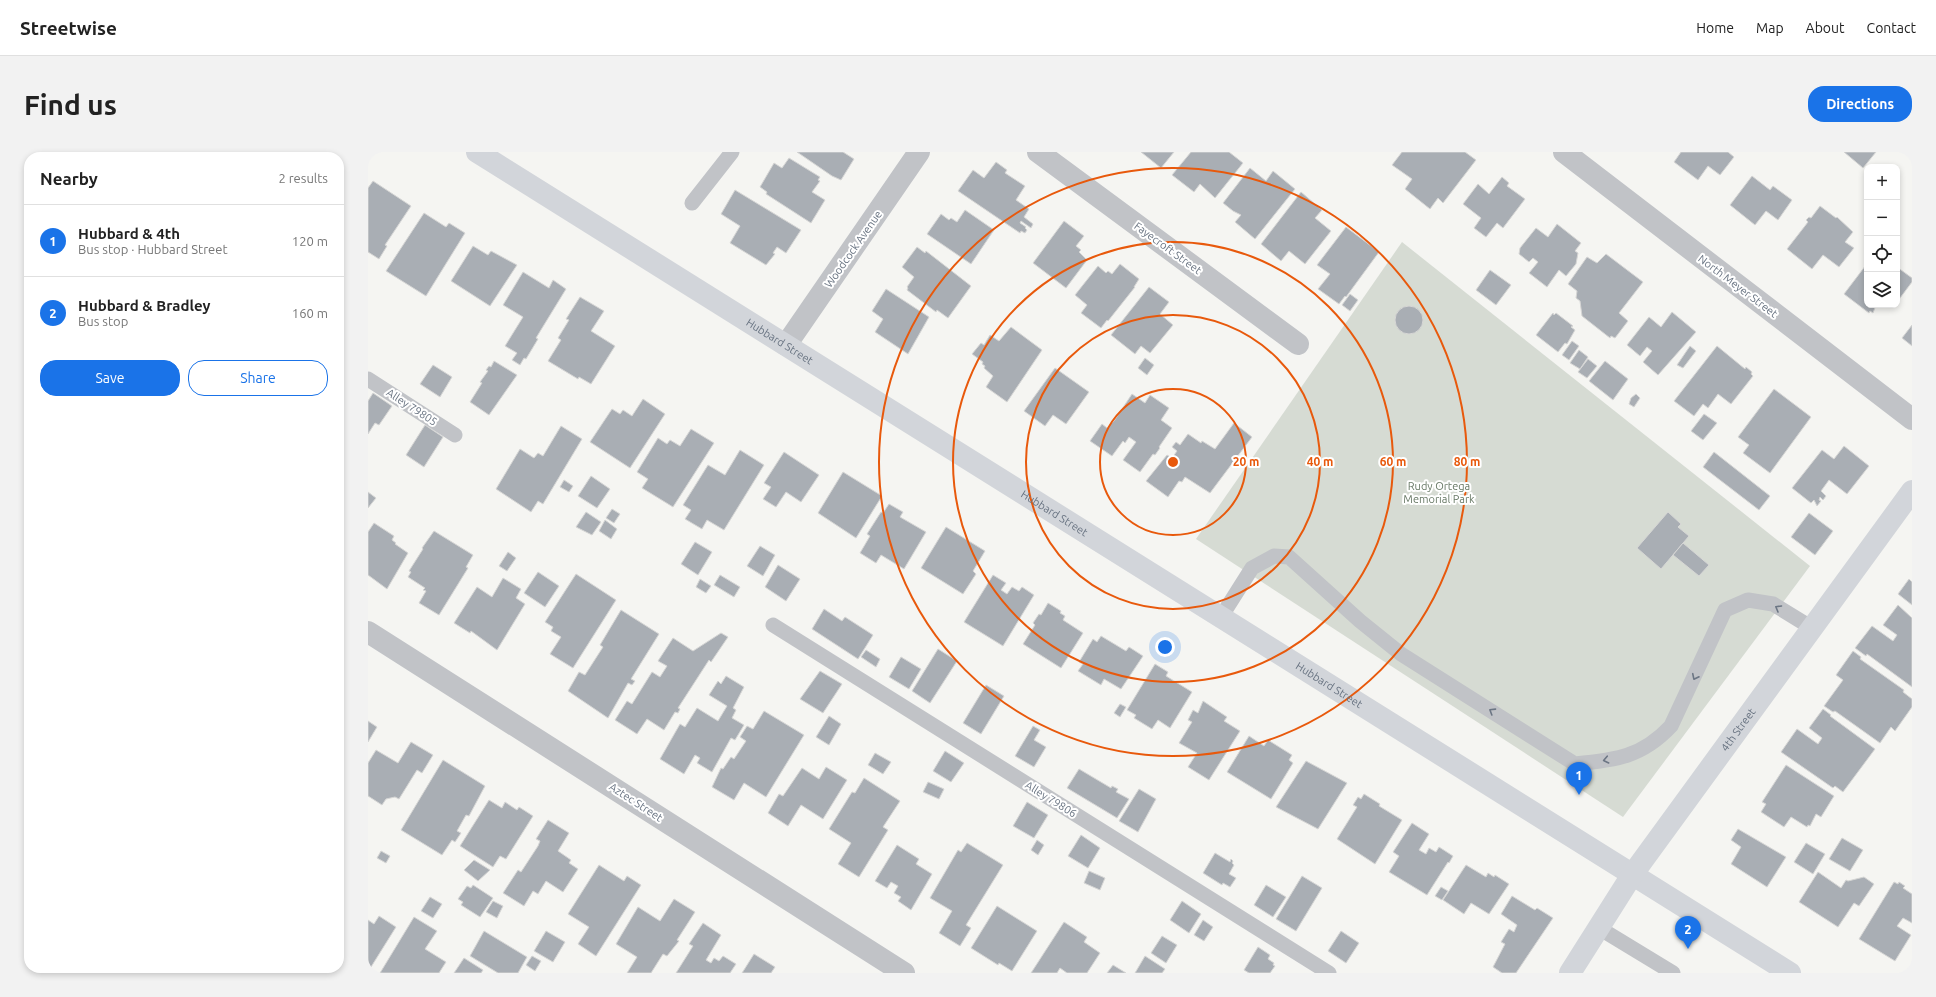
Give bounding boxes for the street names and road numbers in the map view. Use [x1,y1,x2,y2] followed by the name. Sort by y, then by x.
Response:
[822,208,884,290] street label: Woodcock Avenue
[1132,220,1204,277] street label: Fayecroft Street
[1696,252,1780,320] street label: North Meyer Street
[744,316,816,367] street label: Hubbard Street
[384,386,440,428] street label: Alley 79805
[1019,488,1091,539] street label: Hubbard Street
[1294,659,1365,711] street label: Hubbard Street
[1718,705,1758,753] street label: 4th Street
[1023,779,1079,819] street label: Alley 79806
[607,780,665,824] street label: Aztec Street

